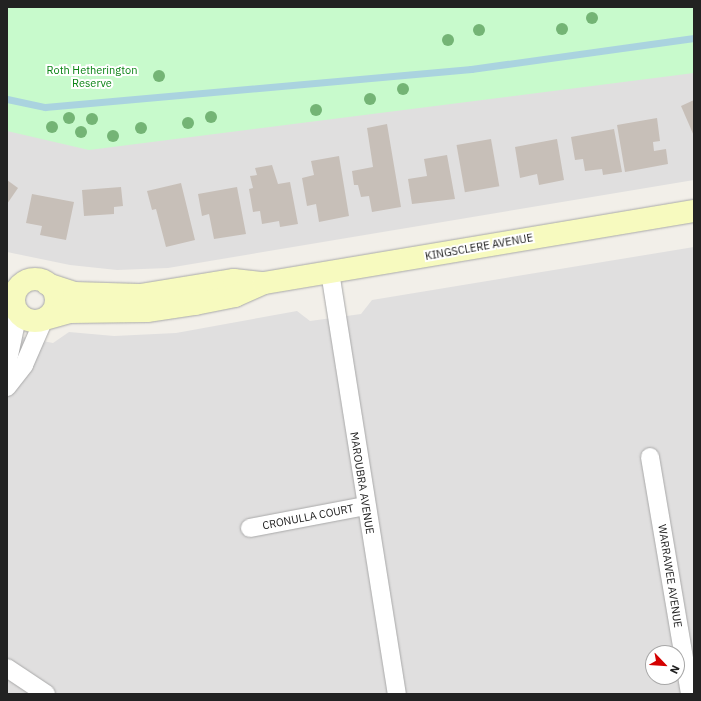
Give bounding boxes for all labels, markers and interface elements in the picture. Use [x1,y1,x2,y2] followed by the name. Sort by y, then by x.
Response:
[47,64,137,90] park label: Roth Hetherington Reserve
[424,231,534,263] street label: KINGSCLERE AVENUE
[347,431,377,535] street label: MAROUBRA AVENUE
[261,502,355,532] street label: CRONULLA COURT
[655,523,685,629] street label: WARRAWEE AVENUE
[645,645,685,685] north arrow
[667,663,683,676] text: N

